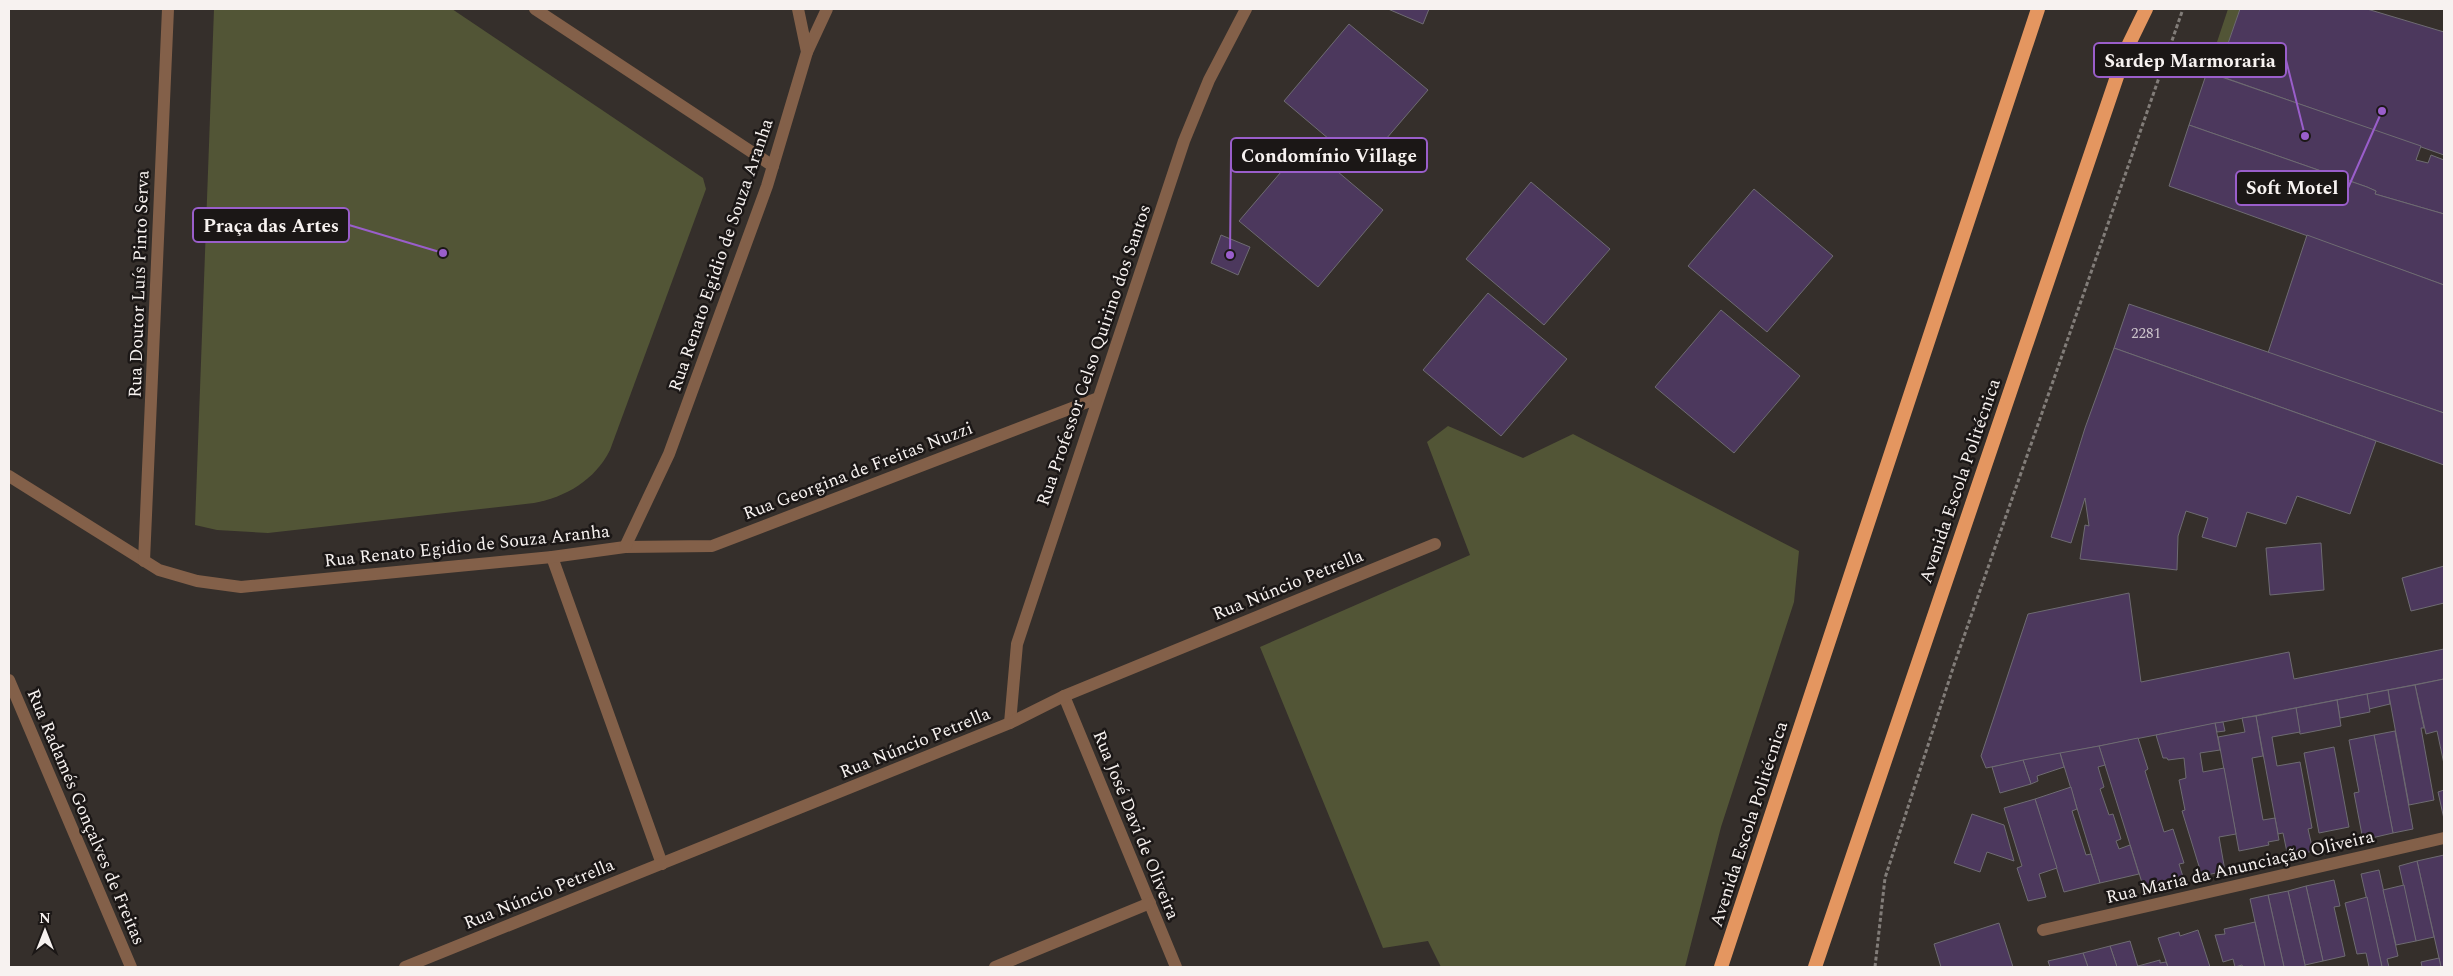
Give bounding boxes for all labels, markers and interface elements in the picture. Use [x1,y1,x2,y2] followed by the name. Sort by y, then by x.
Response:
[2094,43,2286,77] callout: Sardep Marmoraria
[2104,47,2276,76] text: Sardep Marmoraria
[662,115,781,395] street label: Rua Renato Egidio de Souza Aranha
[1231,138,1427,172] callout: Condomínio Village
[1241,142,1417,171] text: Condomínio Village
[122,170,156,398] street label: Rua Doutor Luís Pinto Serva
[2236,171,2348,205] callout: Soft Motel
[2246,174,2338,203] text: Soft Motel
[1030,201,1158,509] street label: Rua Professor Celso Quirino dos Santos
[193,208,349,242] callout: Praça das Artes
[203,212,339,241] text: Praça das Artes
[2131,322,2161,345] house number: 2281
[1912,375,2008,587] street label: Avenida Escola Politécnica
[739,415,977,527] street label: Rua Georgina de Freitas Nuzzi
[323,518,611,574] street label: Rua Renato Egidio de Souza Aranha
[1209,542,1368,628] street label: Rua Núncio Petrella
[20,685,152,949] street label: Rua Radamés Gonçalves de Freitas
[836,700,995,786] street label: Rua Núncio Petrella
[1703,717,1795,930] street label: Avenida Escola Politécnica
[1086,726,1186,924] street label: Rua José Davi de Oliveira
[2103,823,2377,911] street label: Rua Maria da Anunciação Oliveira
[460,851,619,937] street label: Rua Núncio Petrella
[20,906,70,956] north arrow
[39,908,51,929] text: N

